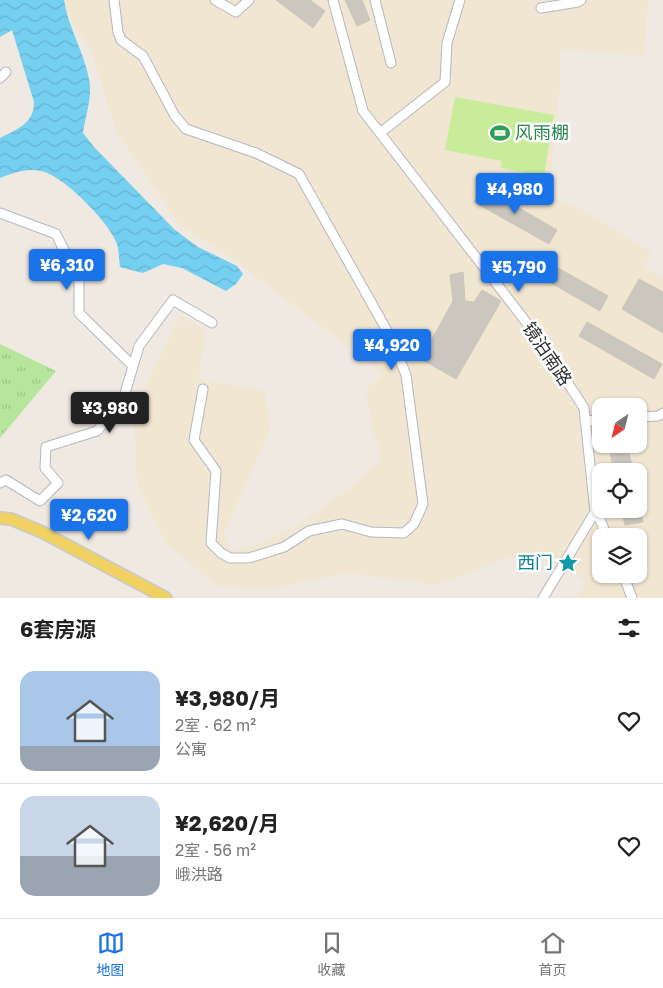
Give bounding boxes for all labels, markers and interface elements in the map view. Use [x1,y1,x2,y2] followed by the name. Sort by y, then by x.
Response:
[515,121,569,143] place label: 风雨棚
[489,122,511,144] sports icon: 风雨棚
[474,172,556,215] pin: ¥4,980
[487,179,543,199] text: ¥4,980
[26,248,108,291] pin: ¥6,310
[478,250,560,293] pin: ¥5,790
[40,255,94,275] text: ¥6,310
[492,257,546,277] text: ¥5,790
[519,317,577,389] street label: 镜泊南路
[351,328,433,371] pin: ¥4,920
[364,335,420,355] text: ¥4,920
[69,392,151,434] pin: ¥3,980
[82,398,138,418] text: ¥3,980
[592,398,648,452] north arrow
[592,398,647,583] map controls
[592,463,647,518] button: locate
[48,498,130,541] pin: ¥2,620
[61,505,117,525] text: ¥2,620
[592,528,647,583] button: layers
[517,551,553,573] place label: 西门
[557,552,579,574] place icon: 西门
[615,614,643,642] icon: filters
[20,616,96,642] text: 6套房源
[175,685,280,711] text: ¥3,980/月
[60,691,120,751] icon: home
[615,707,643,735] icon: heart
[175,715,256,735] text: 2室 · 62 m²
[175,739,207,759] text: 公寓
[175,810,279,836] text: ¥2,620/月
[60,816,120,876] icon: home
[615,832,643,860] icon: heart
[175,840,256,860] text: 2室 · 56 m²
[175,864,223,884] text: 峨洪路
[97,929,125,979] tab: 地图
[318,929,346,979] tab: 收藏
[539,929,567,979] tab: 首页

